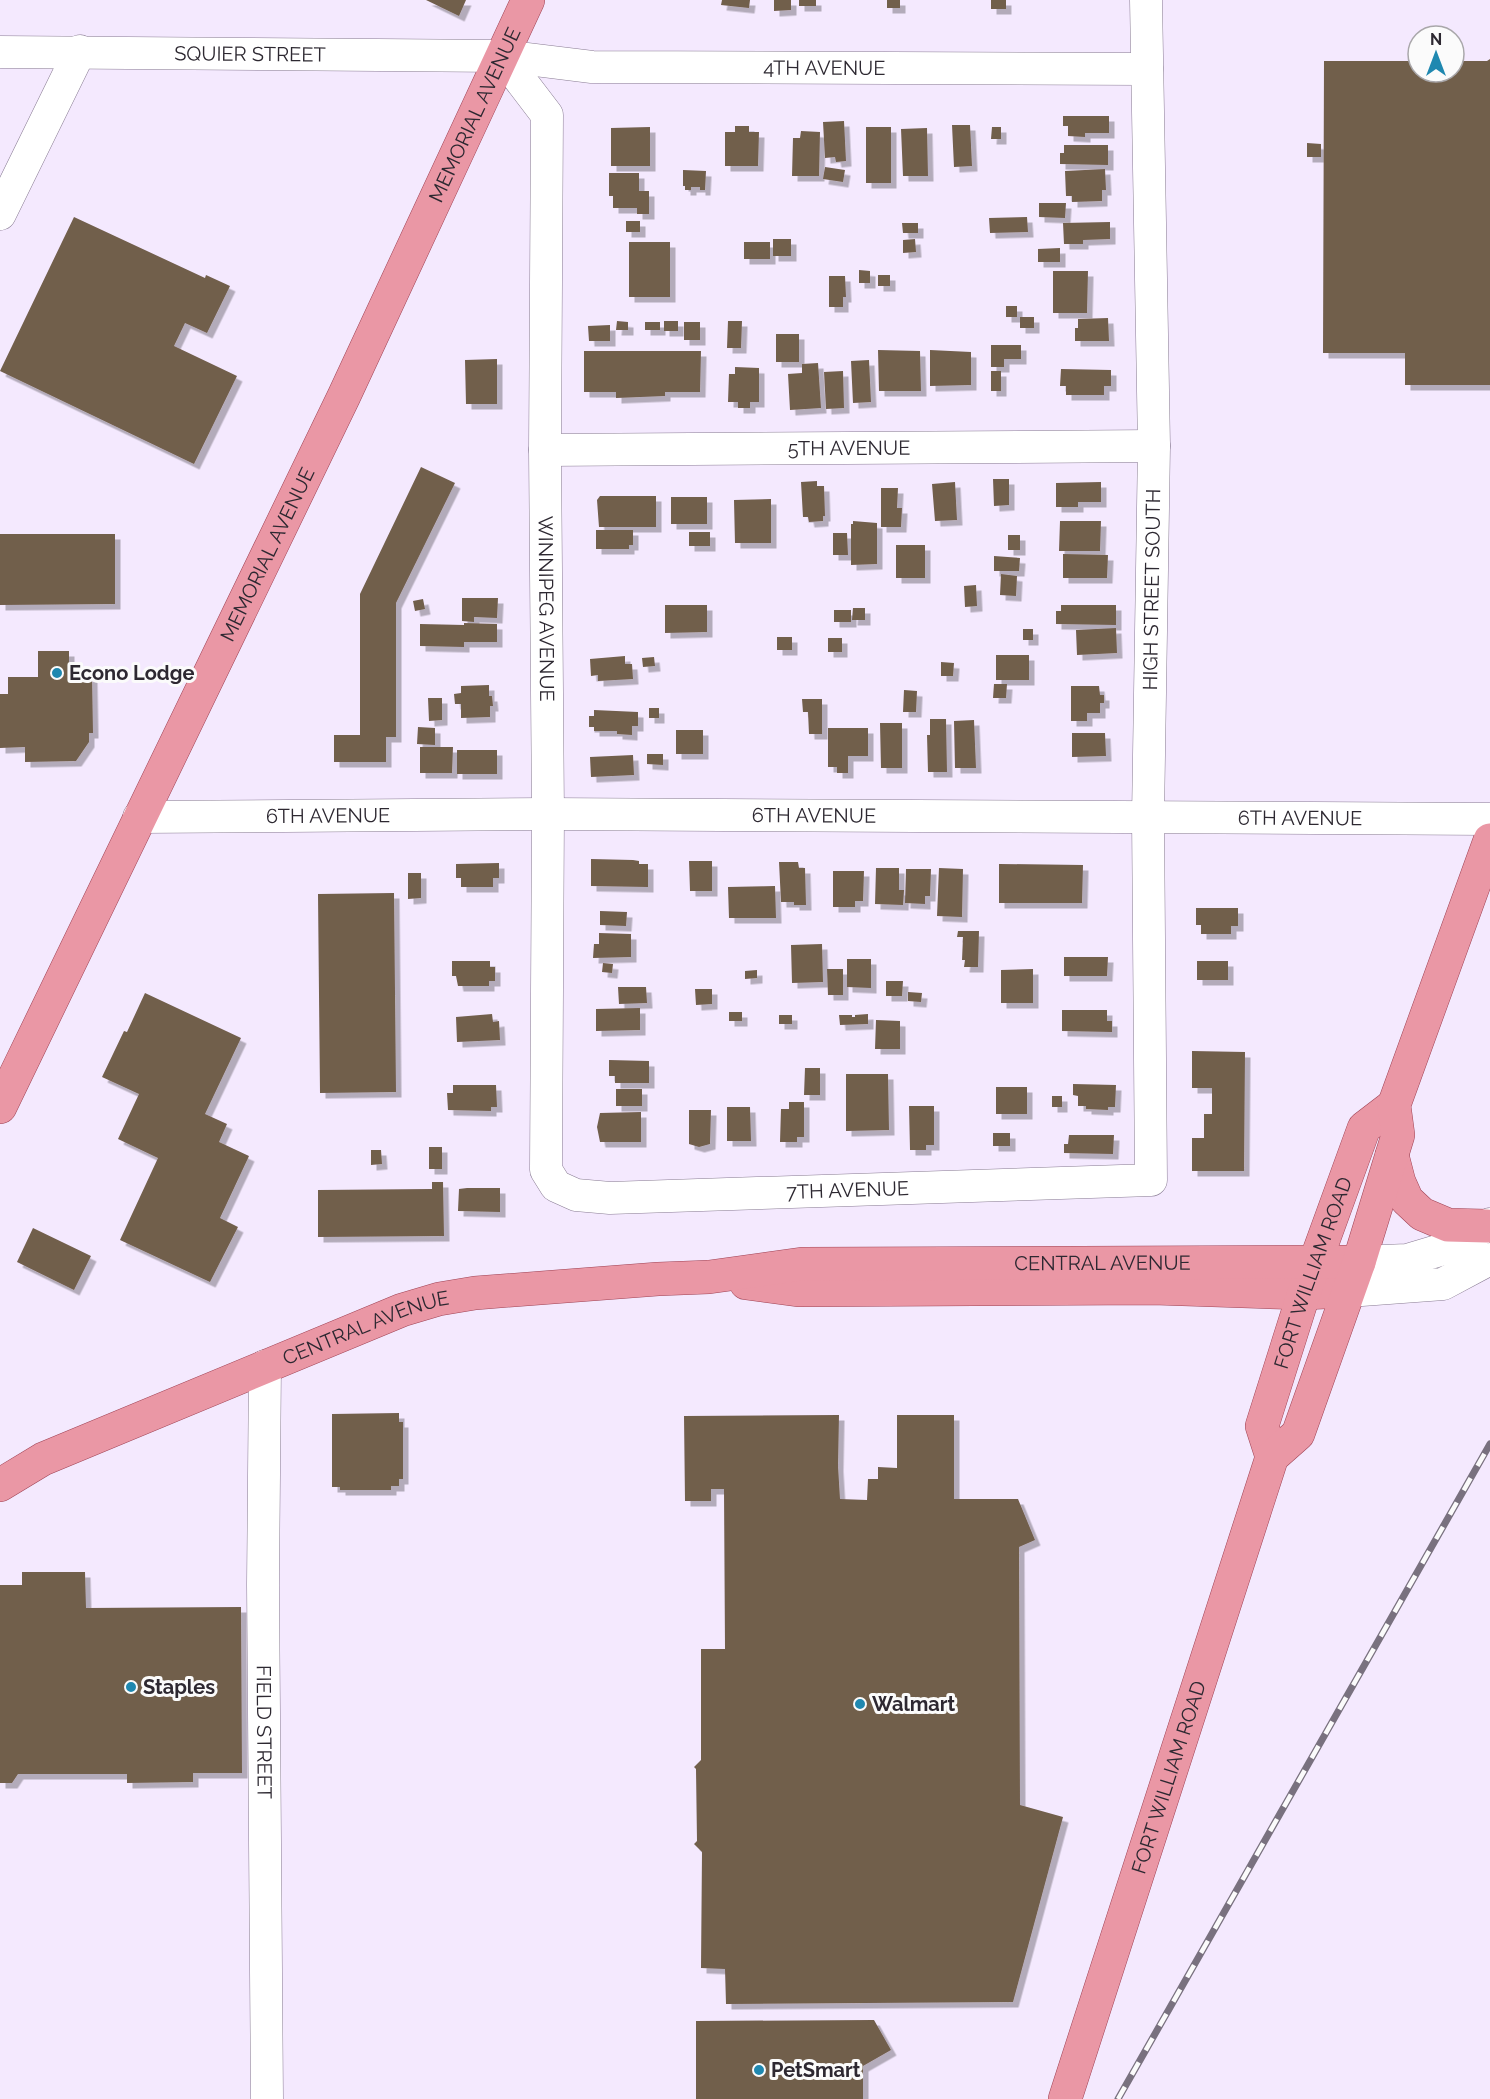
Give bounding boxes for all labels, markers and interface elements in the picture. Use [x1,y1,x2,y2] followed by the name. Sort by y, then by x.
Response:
[424,23,526,206] street label: MEMORIAL AVENUE
[1406,24,1466,84] north arrow
[1430,30,1442,49] text: N
[174,41,326,67] street label: SQUIER STREET
[763,56,885,80] street label: 4TH AVENUE
[788,436,910,460] street label: 5TH AVENUE
[215,463,320,645] street label: MEMORIAL AVENUE
[1138,488,1165,691] street label: HIGH STREET SOUTH
[534,516,559,702] street label: WINNIPEG AVENUE
[69,661,194,685] place label: Econo Lodge
[50,666,64,680] marker: Econo Lodge
[266,803,390,828] street label: 6TH AVENUE
[752,803,876,828] street label: 6TH AVENUE
[1238,806,1362,830] street label: 6TH AVENUE
[1269,1174,1357,1372] street label: FORT WILLIAM ROAD
[786,1176,909,1204] street label: 7TH AVENUE
[1014,1251,1191,1275] street label: CENTRAL AVENUE
[279,1286,451,1370] street label: CENTRAL AVENUE
[252,1665,277,1799] street label: FIELD STREET
[143,1675,215,1699] place label: Staples
[1126,1678,1211,1877] street label: FORT WILLIAM ROAD
[124,1680,138,1694] marker: Staples
[872,1692,956,1716] place label: Walmart
[853,1697,867,1711] marker: Walmart
[771,2058,861,2082] place label: PetSmart
[752,2063,766,2077] marker: PetSmart

